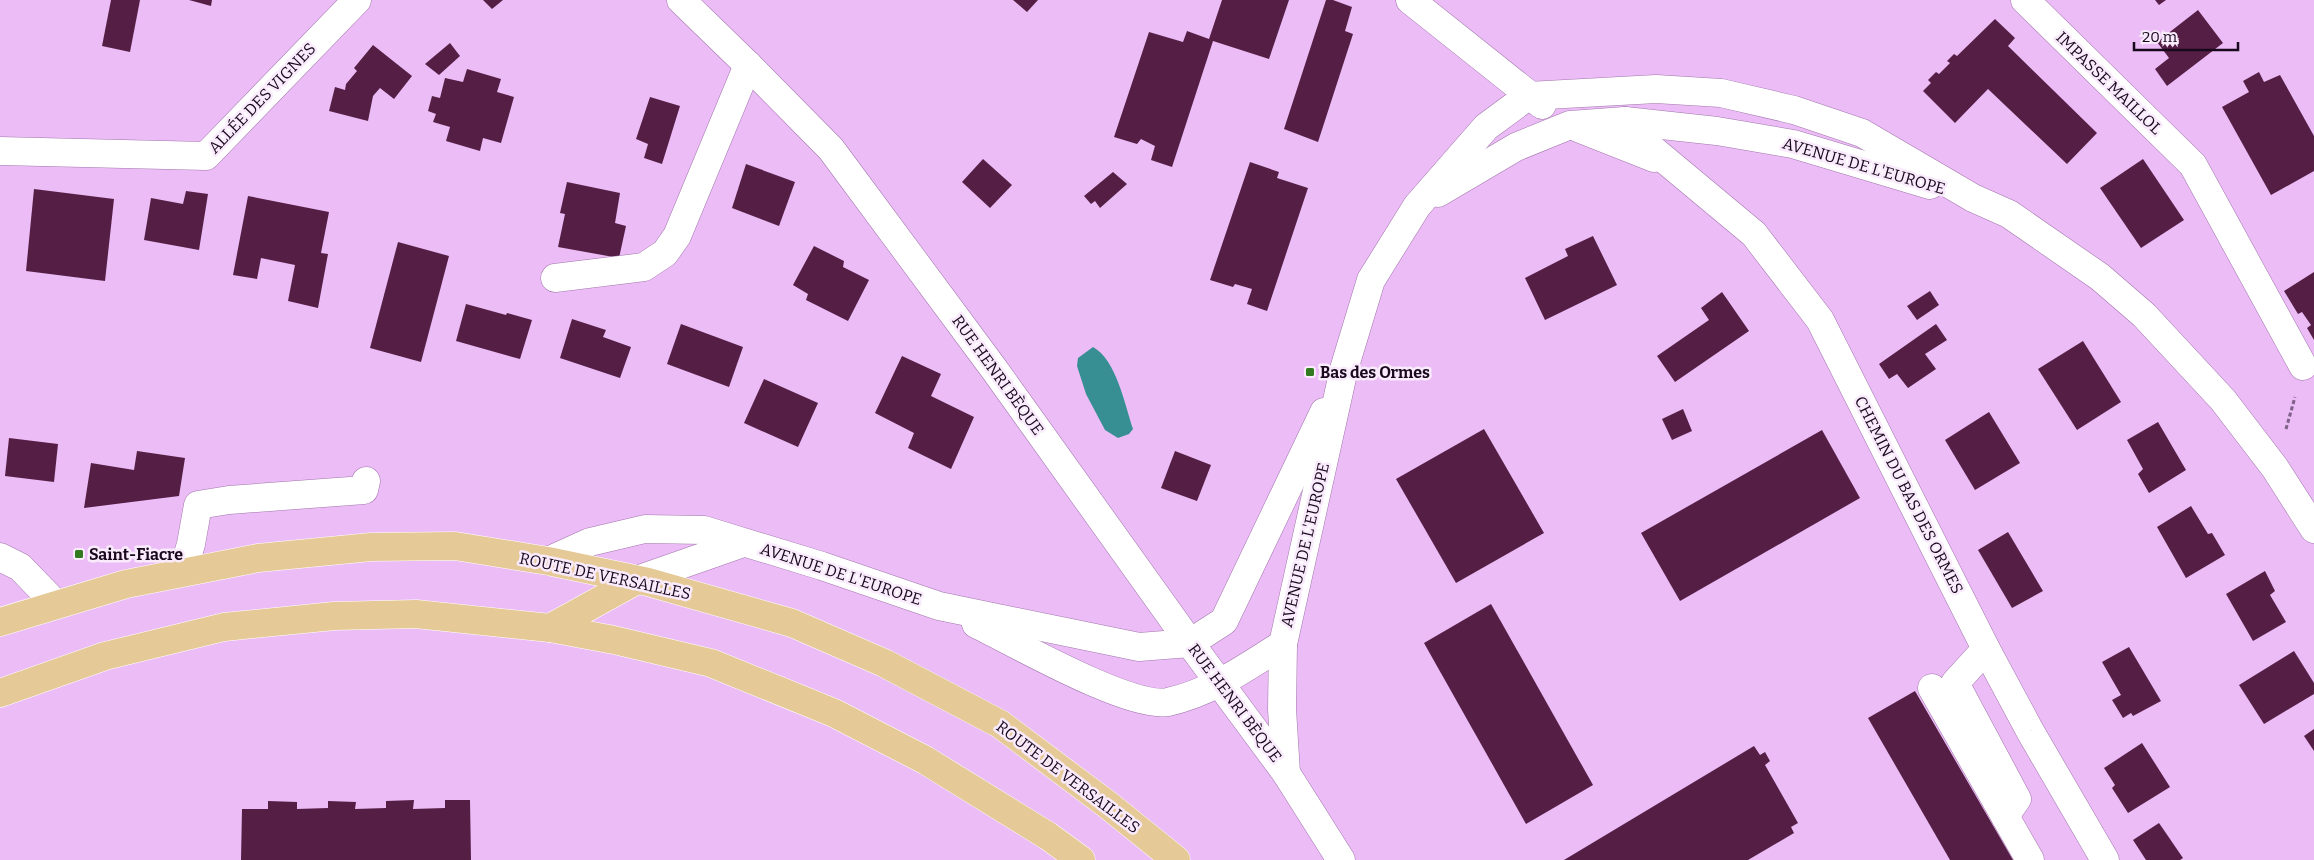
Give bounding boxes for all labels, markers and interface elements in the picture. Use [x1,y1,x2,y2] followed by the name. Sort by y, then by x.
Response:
[2134,20,2238,52] scale bar
[2052,28,2166,138] street label: IMPASSE MAILLOL
[2142,28,2178,46] text: 20 m
[204,38,320,157] street label: ALLÉE DES VIGNES
[1780,134,1948,198] street label: AVENUE DE L'EUROPE
[948,311,1049,439] street label: RUE HENRI BÈQUE
[1320,363,1430,382] place label: Bas des Ormes
[1304,366,1316,378] marker: Bas des Ormes
[1851,393,1967,597] street label: CHEMIN DU BAS DES ORMES
[1277,461,1333,629] street label: AVENUE DE L'EUROPE
[758,539,924,609] street label: AVENUE DE L'EUROPE
[89,545,183,564] place label: Saint-Fiacre
[73,548,85,560] marker: Saint-Fiacre
[518,549,692,603] street label: ROUTE DE VERSAILLES
[1184,639,1286,766] street label: RUE HENRI BÈQUE
[993,717,1143,837] street label: ROUTE DE VERSAILLES

